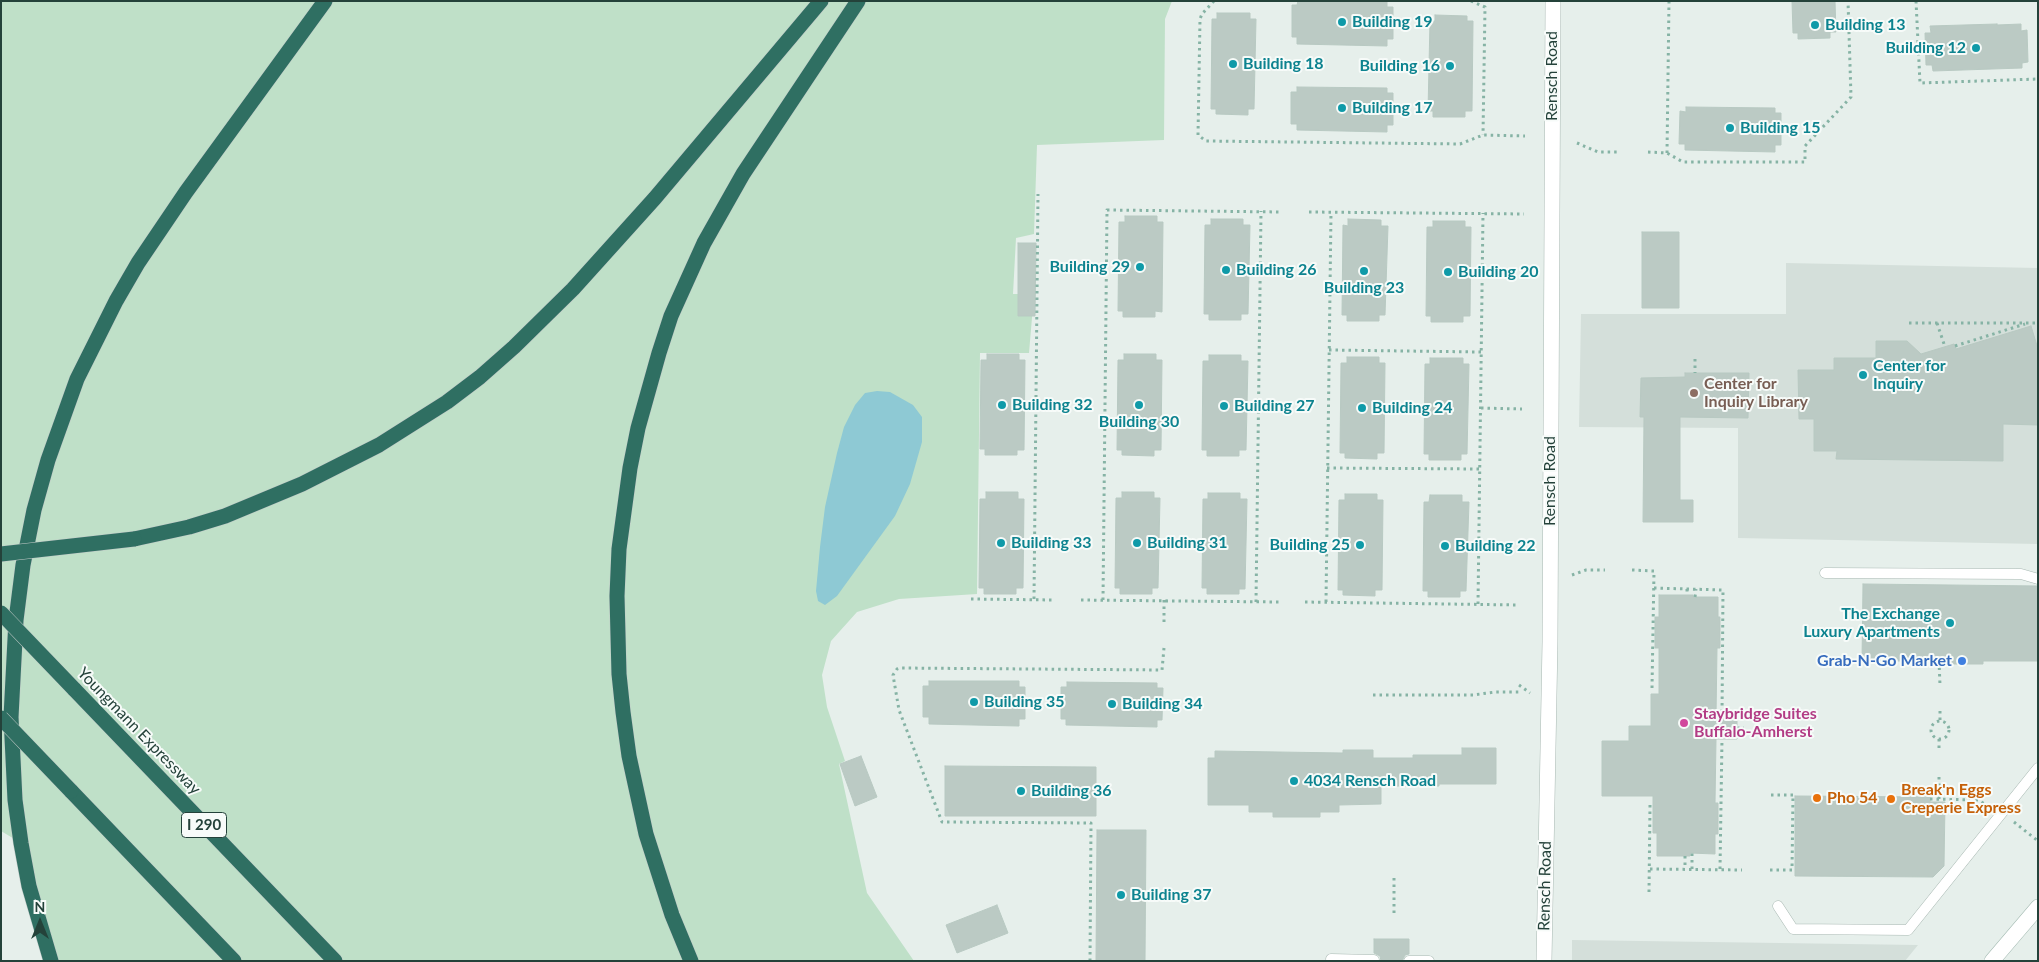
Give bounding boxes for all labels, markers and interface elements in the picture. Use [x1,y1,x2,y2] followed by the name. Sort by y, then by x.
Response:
[1352,12,1433,32] place label: Building 19
[1825,15,1906,35] place label: Building 13
[1336,16,1348,28] marker: Building 19
[1809,19,1821,31] marker: Building 13
[1542,31,1562,121] street label: Rensch Road
[1885,38,1966,58] place label: Building 12
[1970,42,1982,54] marker: Building 12
[1243,54,1324,74] place label: Building 18
[1359,56,1440,76] place label: Building 16
[1227,58,1239,70] marker: Building 18
[1444,60,1456,72] marker: Building 16
[1352,98,1433,118] place label: Building 17
[1336,102,1348,114] marker: Building 17
[1740,118,1821,138] place label: Building 15
[1724,122,1736,134] marker: Building 15
[1049,257,1130,277] place label: Building 29
[1236,260,1317,280] place label: Building 26
[1134,261,1146,273] marker: Building 29
[1458,262,1539,282] place label: Building 20
[1220,264,1232,276] marker: Building 26
[1358,265,1370,277] marker: Building 23
[1442,266,1454,278] marker: Building 20
[1324,278,1404,298] place label: Building 23
[1873,356,1946,394] place label: Center for Inquiry
[1857,369,1869,381] marker: Center for Inquiry
[1704,374,1808,412] place label: Center for Inquiry Library
[1688,387,1700,399] marker: Center for Inquiry Library
[1012,395,1093,415] place label: Building 32
[1234,396,1315,416] place label: Building 27
[1372,398,1453,418] place label: Building 24
[996,399,1008,411] marker: Building 32
[1133,399,1145,411] marker: Building 30
[1218,400,1230,412] marker: Building 27
[1356,402,1368,414] marker: Building 24
[1099,412,1179,432] place label: Building 30
[1540,436,1560,526] street label: Rensch Road
[1011,533,1092,553] place label: Building 33
[1147,533,1228,553] place label: Building 31
[1269,535,1350,555] place label: Building 25
[1455,536,1536,556] place label: Building 22
[995,537,1007,549] marker: Building 33
[1131,537,1143,549] marker: Building 31
[1354,539,1366,551] marker: Building 25
[1439,540,1451,552] marker: Building 22
[1803,604,1940,642] place label: The Exchange Luxury Apartments
[1944,617,1956,629] marker: The Exchange Luxury Apartments
[1817,651,1952,671] place label: Grab-N-Go Market
[1956,655,1968,667] marker: Grab-N-Go Market
[73,664,205,798] street label: Youngmann Expressway
[984,692,1065,712] place label: Building 35
[1122,694,1203,714] place label: Building 34
[968,696,980,708] marker: Building 35
[1106,698,1118,710] marker: Building 34
[1694,704,1817,742] place label: Staybridge Suites Buffalo-Amherst
[1678,717,1690,729] marker: Staybridge Suites Buffalo-Amherst
[1304,771,1436,791] place label: 4034 Rensch Road
[1288,775,1300,787] marker: 4034 Rensch Road
[1901,780,2021,818] place label: Break'n Eggs Creperie Express
[1031,781,1112,801] place label: Building 36
[1015,785,1027,797] marker: Building 36
[1827,788,1878,808] place label: Pho 54
[1811,792,1823,804] marker: Pho 54
[1885,793,1897,805] marker: Break'n Eggs Creperie Express
[182,812,226,838] road number: I 290
[1535,841,1555,931] street label: Rensch Road
[1131,885,1212,905] place label: Building 37
[1115,889,1127,901] marker: Building 37
[15,897,65,947] north arrow
[35,898,45,915] text: N

